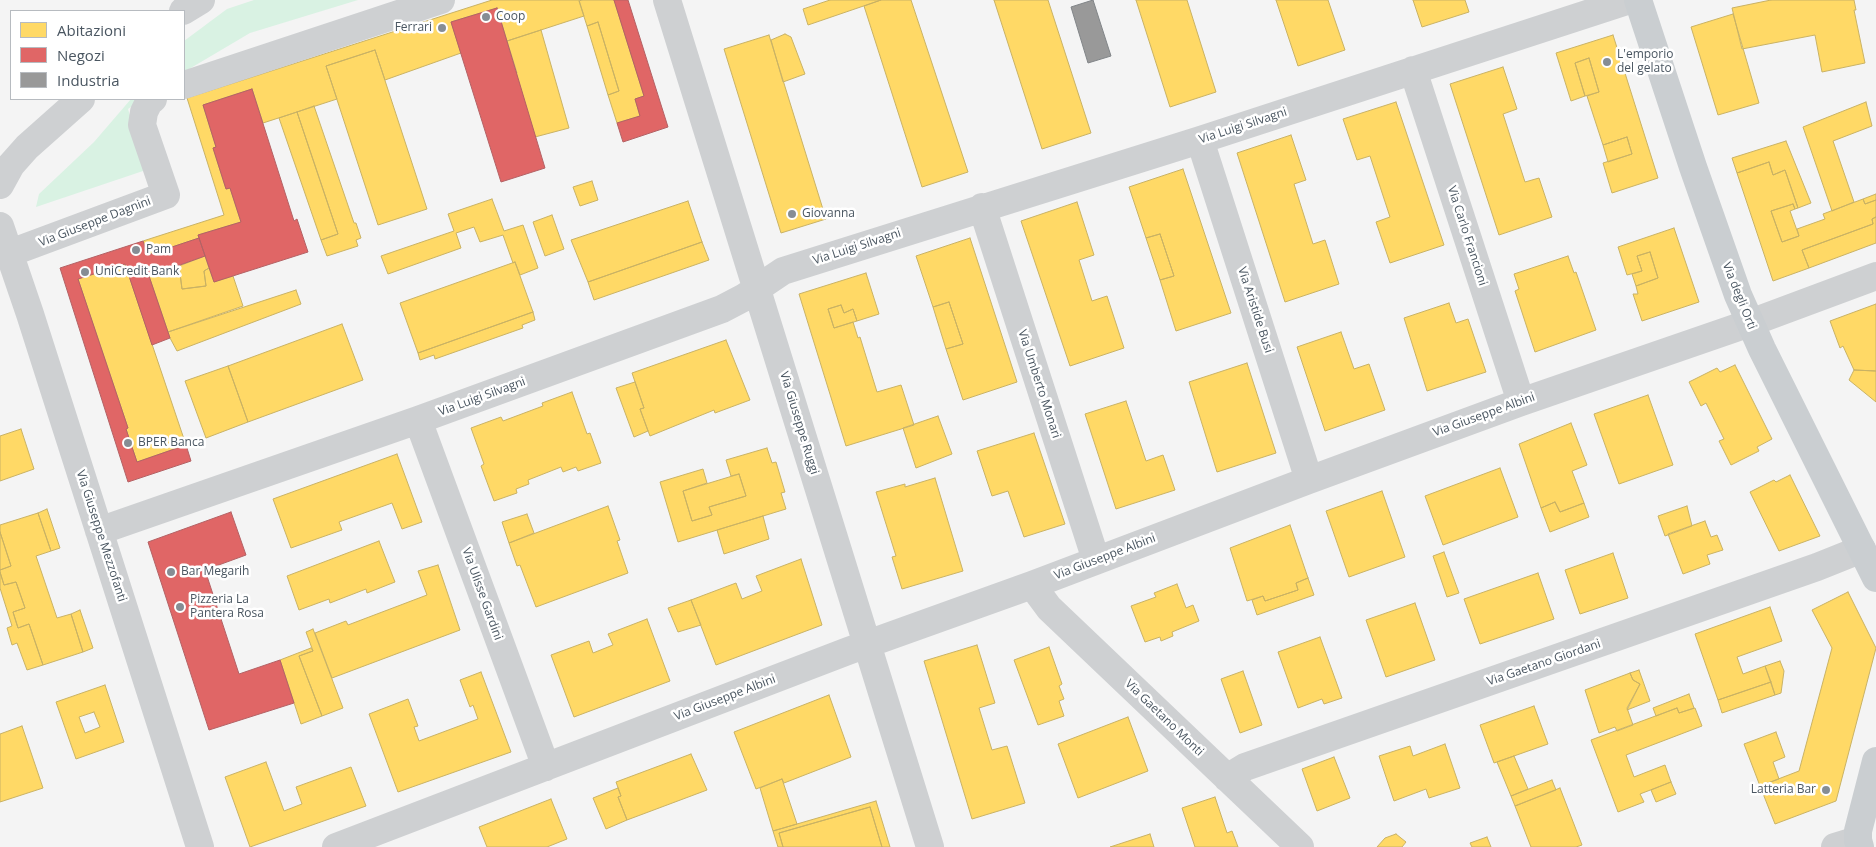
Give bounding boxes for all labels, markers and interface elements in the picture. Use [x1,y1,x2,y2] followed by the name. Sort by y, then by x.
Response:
[10,10,185,100] legend
[496,10,525,24] place label: Coop
[480,11,492,23] marker: Coop
[57,20,126,40] text: Abitazioni
[395,21,432,35] place label: Ferrari
[436,22,448,34] marker: Ferrari
[57,45,105,65] text: Negozi
[1617,48,1673,76] place label: L'emporio del gelato
[1601,56,1613,68] marker: L'emporio del gelato
[57,70,120,90] text: Industria
[1197,105,1289,147] street label: Via Luigi Silvagni
[1444,184,1490,288] street label: Via Carlo Francioni
[37,194,153,250] street label: Via Giuseppe Dagnini
[802,207,855,221] place label: Giovanna
[786,208,798,220] marker: Giovanna
[811,226,903,268] street label: Via Luigi Silvagni
[146,243,171,257] place label: Pam
[130,244,142,256] marker: Pam
[1719,260,1759,332] street label: Via degli Orti
[95,265,179,279] place label: UniCredit Bank
[1234,265,1276,355] street label: Via Aristide Busi
[79,266,91,278] marker: UniCredit Bank
[1015,328,1063,440] street label: Via Umberto Monari
[776,370,822,476] street label: Via Giuseppe Ruggi
[437,375,527,419] street label: Via Luigi Silvagni
[1431,390,1537,440] street label: Via Giuseppe Albini
[138,436,204,450] place label: BPER Banca
[122,437,134,449] marker: BPER Banca
[73,468,129,604] street label: Via Giuseppe Mezzofanti
[1052,531,1158,583] street label: Via Giuseppe Albini
[459,546,505,642] street label: Via Ulisse Gardini
[181,565,249,579] place label: Bar Megarih
[165,566,177,578] marker: Bar Megarih
[190,593,264,621] place label: Pizzeria La Pantera Rosa
[174,601,186,613] marker: Pizzeria La Pantera Rosa
[1485,637,1603,689] street label: Via Gaetano Giordani
[672,672,778,724] street label: Via Giuseppe Albini
[1122,677,1206,759] street label: Via Gaetano Monti
[1751,783,1816,797] place label: Latteria Bar
[1820,784,1832,796] marker: Latteria Bar

